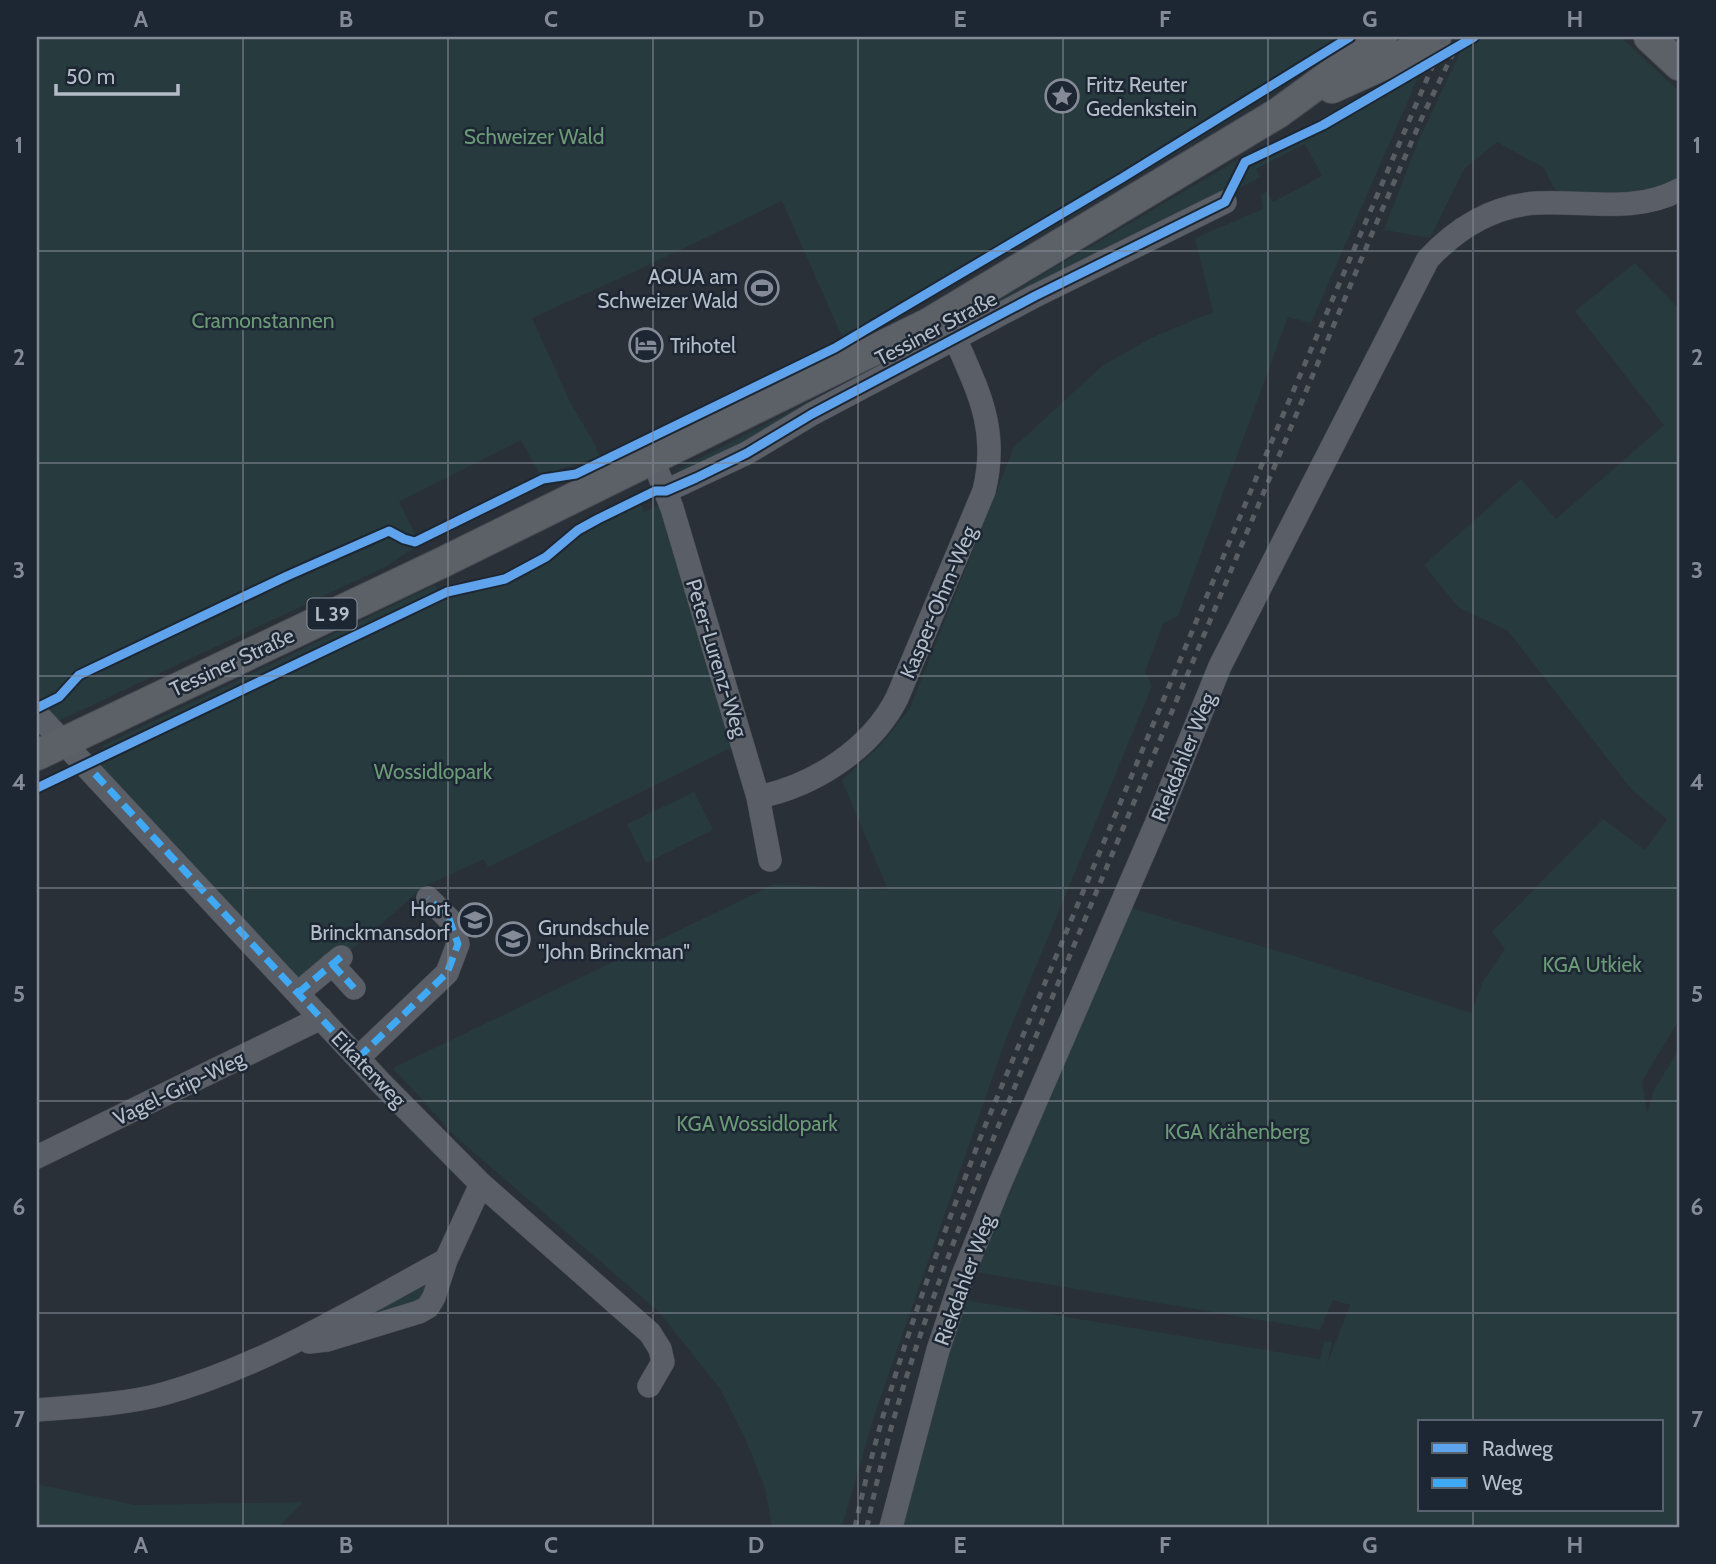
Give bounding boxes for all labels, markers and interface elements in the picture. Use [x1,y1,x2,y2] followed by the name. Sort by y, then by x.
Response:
[134,5,149,33] text: A
[339,5,353,33] text: B
[544,5,558,33] text: C
[748,5,764,33] text: D
[953,5,967,33] text: E
[1159,5,1171,33] text: F
[1362,5,1378,33] text: G
[1567,5,1583,33] text: H
[56,52,178,96] scale bar
[66,64,115,89] text: 50 m
[1086,72,1197,121] place label: Fritz Reuter Gedenkstein
[1043,77,1081,115] place icon: Fritz Reuter Gedenkstein
[464,124,604,149] park label: Schweizer Wald
[15,131,23,159] text: 1
[1693,131,1701,159] text: 1
[597,264,738,313] place label: AQUA am Schweizer Wald
[743,269,781,307] sports icon: AQUA am Schweizer Wald
[871,285,1001,371] street label: Tessiner Straße
[192,308,334,333] park label: Cramonstannen
[627,326,665,364] hotel icon: Trihotel
[670,333,736,358] place label: Trihotel
[13,343,25,371] text: 2
[1691,343,1703,371] text: 2
[895,522,982,682] street label: Kasper-Ohm-Weg
[13,556,25,584] text: 3
[1691,556,1703,584] text: 3
[681,576,753,741] street label: Peter-Lurenz-Weg
[308,598,356,629] road number: L 39
[166,622,298,702] street label: Tessiner Straße
[1146,688,1220,825] street label: Riekdahler Weg
[374,759,493,784] park label: Wossidlopark
[12,768,26,796] text: 4
[1690,768,1704,796] text: 4
[310,896,450,945] place label: Hort Brinckmansdorf
[456,901,494,939] school or university icon: Hort Brinckmansdorf
[538,915,690,964] place label: Grundschule "John Brinckman"
[494,920,532,958] school or university icon: Grundschule "John Brinckman"
[1542,952,1642,977] park label: KGA Utkiek
[13,980,25,1008] text: 5
[1691,980,1703,1008] text: 5
[327,1026,412,1113] street label: Eikaterweg
[109,1045,249,1131] street label: Vagel-Grip-Weg
[676,1111,838,1136] park label: KGA Wossidlopark
[1165,1119,1310,1144] park label: KGA Krähenberg
[13,1193,25,1221] text: 6
[1691,1193,1703,1221] text: 6
[929,1211,999,1349] street label: Riekdahler Weg
[13,1405,25,1433] text: 7
[1691,1405,1703,1433] text: 7
[1418,1420,1664,1512] legend
[1482,1436,1553,1461] text: Radweg
[1482,1470,1523,1495] text: Weg
[134,1531,149,1559] text: A
[339,1531,353,1559] text: B
[544,1531,558,1559] text: C
[748,1531,764,1559] text: D
[953,1531,967,1559] text: E
[1159,1531,1171,1559] text: F
[1362,1531,1378,1559] text: G
[1567,1531,1583,1559] text: H

